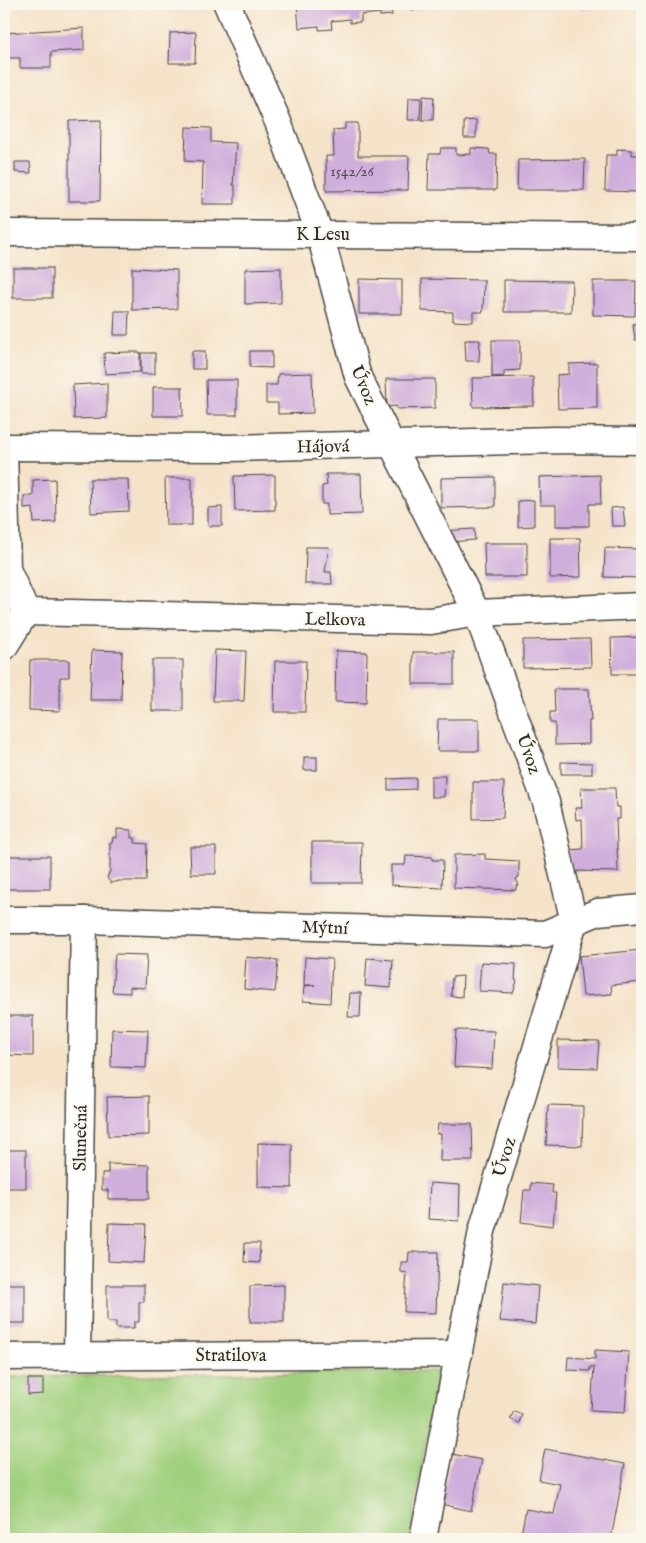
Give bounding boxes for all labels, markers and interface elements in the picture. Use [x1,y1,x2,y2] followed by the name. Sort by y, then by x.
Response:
[330,162,375,181] house number: 1542/26
[296,224,350,247] street label: K Lesu
[344,362,382,409] street label: Úvoz
[296,436,350,459] street label: Hájová
[304,608,366,633] street label: Lelkova
[510,731,546,778] street label: Úvoz
[302,916,349,941] street label: Mýtní
[69,1104,94,1171] street label: Slunečná
[488,1134,522,1180] street label: Úvoz
[196,1345,267,1368] street label: Stratilova

